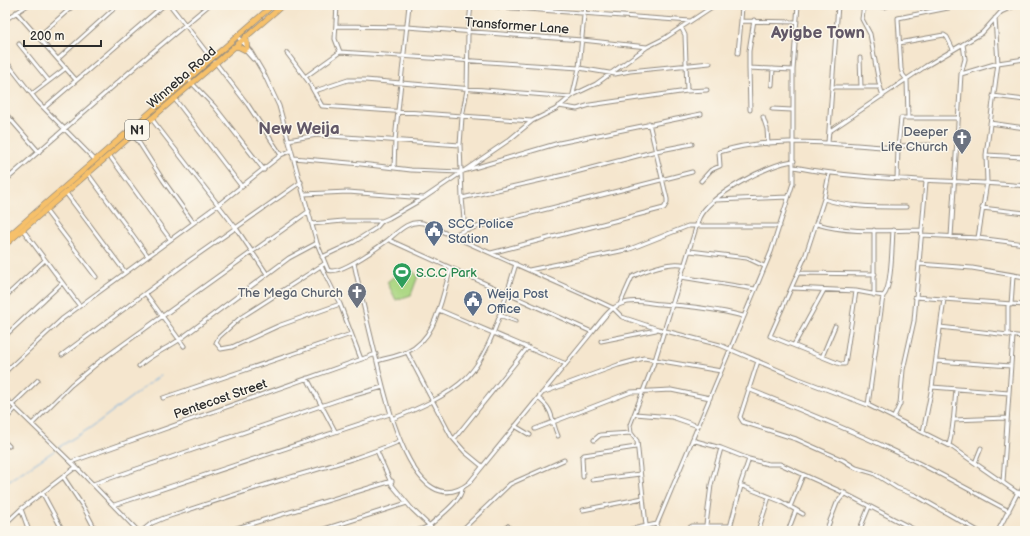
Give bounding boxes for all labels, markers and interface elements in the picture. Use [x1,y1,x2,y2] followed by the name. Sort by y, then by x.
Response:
[464,14,570,38] street label: Transformer Lane
[24,22,101,48] scale bar
[770,23,865,43] district label: Ayigbe Town
[30,29,64,44] text: 200 m
[144,43,219,112] street label: Winneba Road
[258,119,340,139] district label: New Weija
[125,120,149,140] road number: N1
[881,124,948,155] place label: Deeper Life Church
[951,127,973,155] church icon: Deeper Life Church
[448,216,514,247] place label: SCC Police Station
[423,219,445,247] public building icon: SCC Police Station
[391,261,413,289] sports icon: S.C.C Park
[416,265,477,281] place label: S.C.C Park
[346,281,368,309] church icon: The Mega Church
[238,285,343,301] place label: The Mega Church
[487,286,548,317] place label: Weija Post Office
[462,289,484,317] public building icon: Weija Post Office
[172,375,269,422] street label: Pentecost Street

